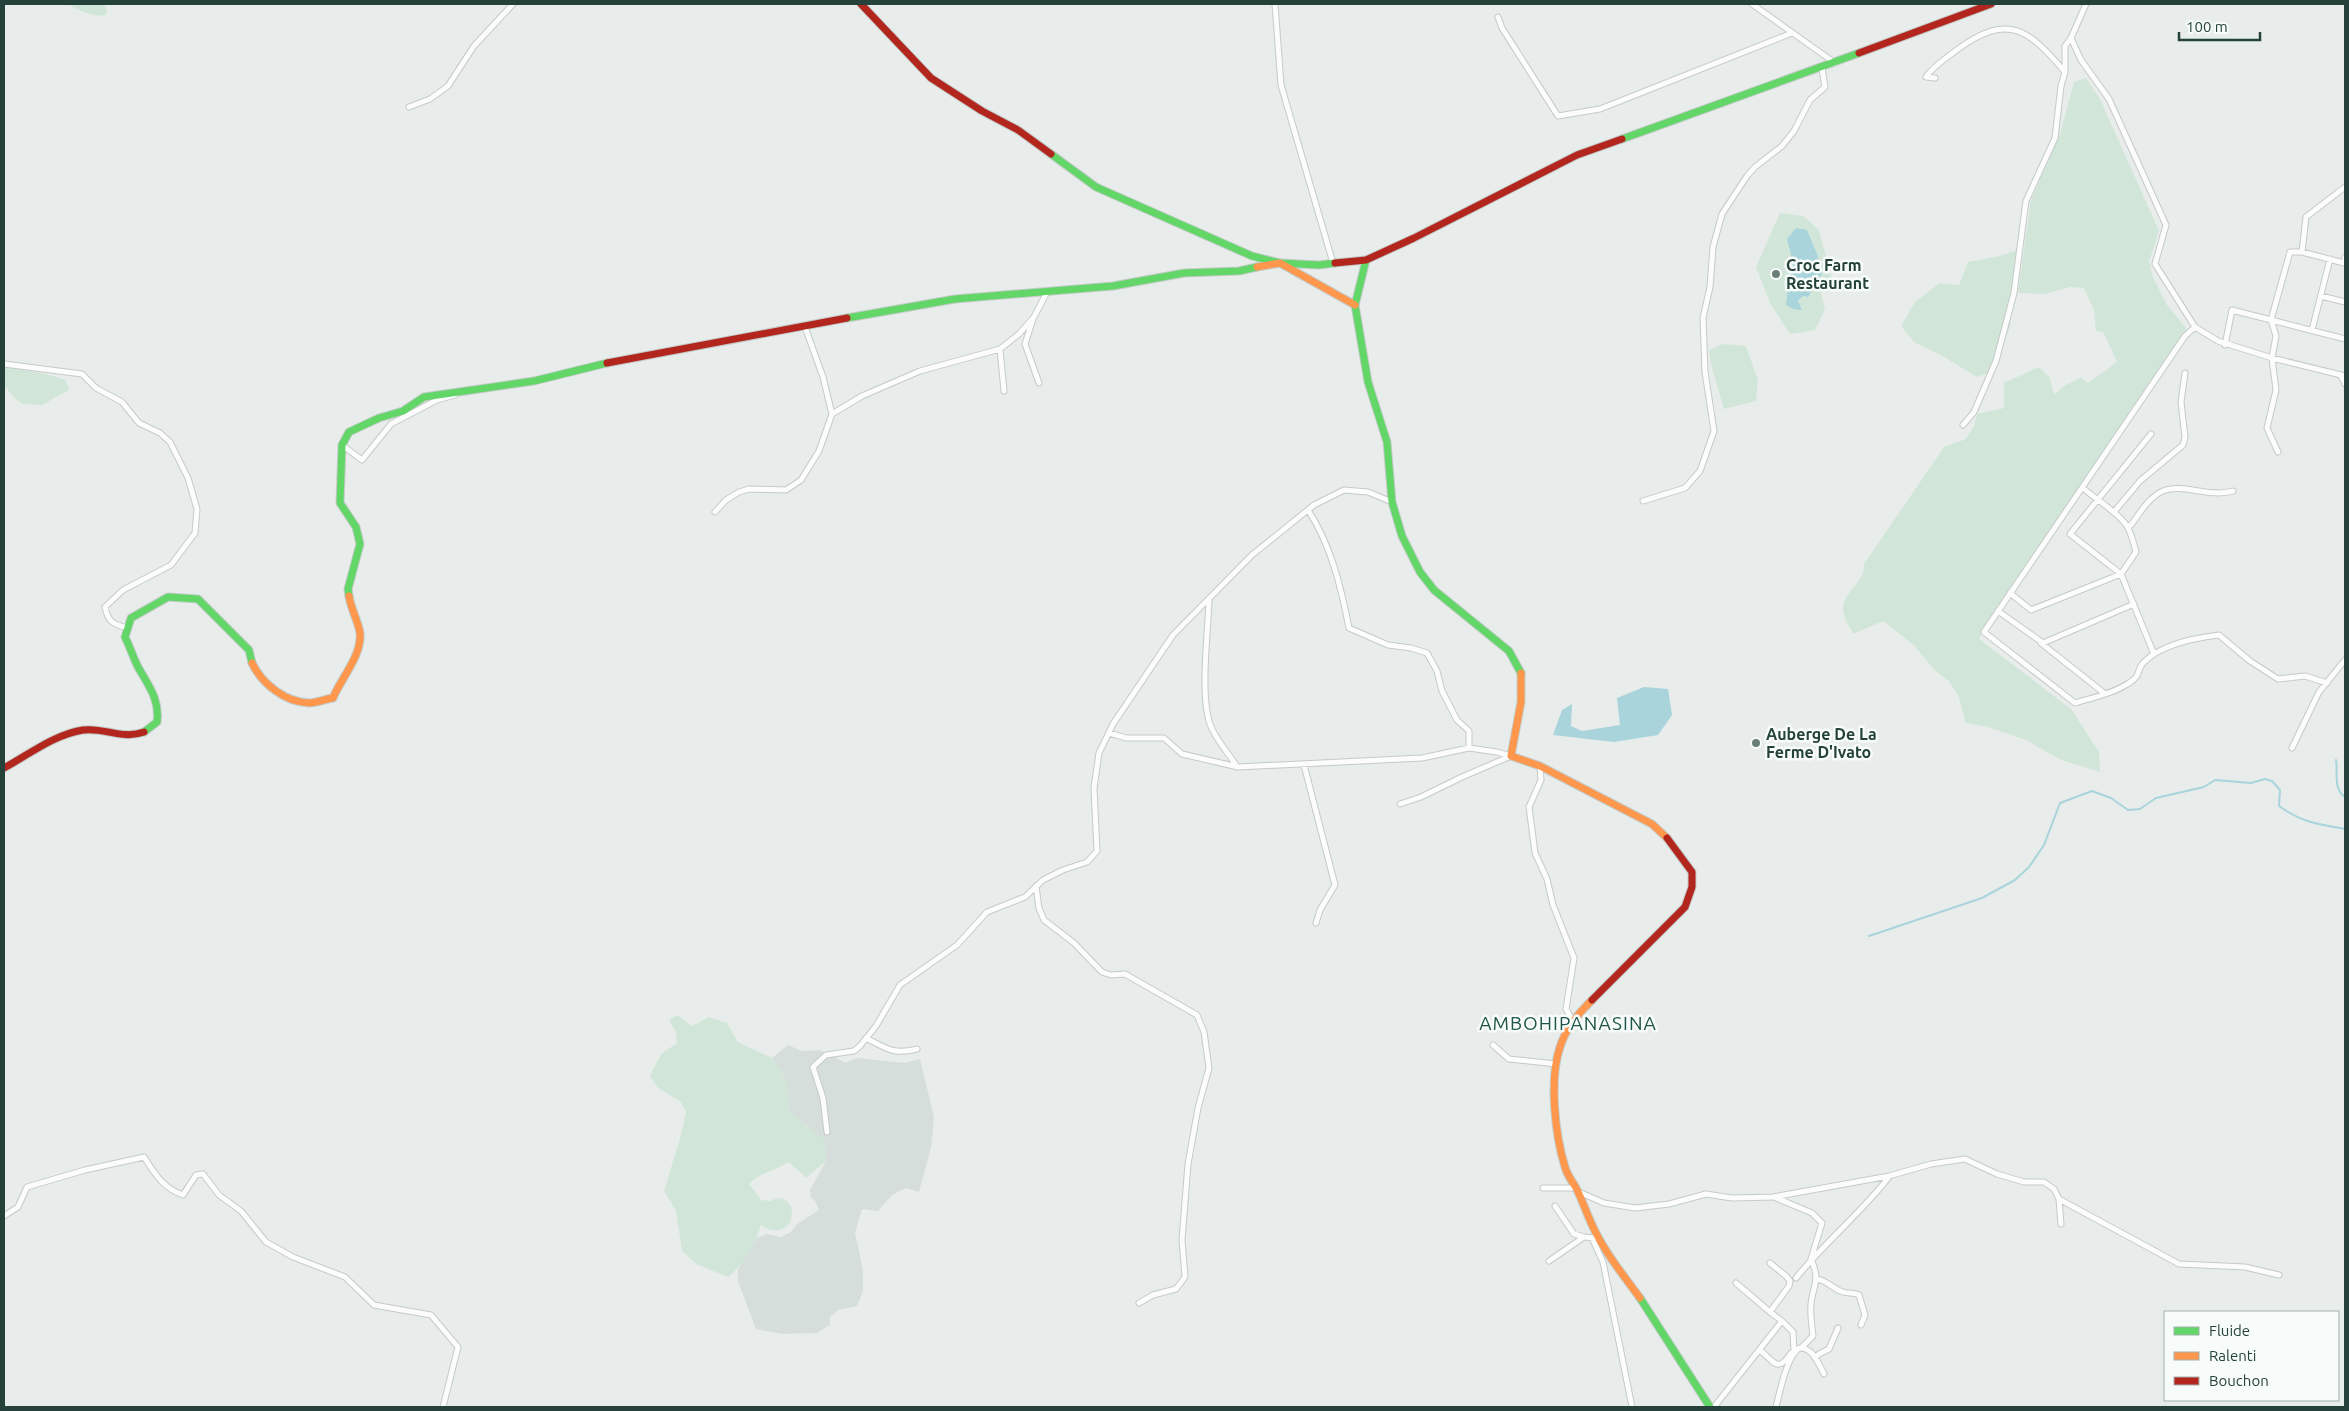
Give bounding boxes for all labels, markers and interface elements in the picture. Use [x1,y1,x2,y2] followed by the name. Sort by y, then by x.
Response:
[2179,10,2260,42] scale bar
[2186,18,2228,35] text: 100 m
[1786,256,1869,292] place label: Croc Farm Restaurant
[1770,268,1782,280] marker: Croc Farm Restaurant
[1766,725,1877,761] place label: Auberge De La Ferme D'Ivato
[1750,737,1762,749] marker: Auberge De La Ferme D'Ivato
[1479,1012,1657,1034] district label: AMBOHIPANASINA
[2164,1311,2339,1401] legend
[2209,1322,2250,1339] text: Fluide
[2209,1347,2256,1364] text: Ralenti
[2209,1372,2269,1389] text: Bouchon

